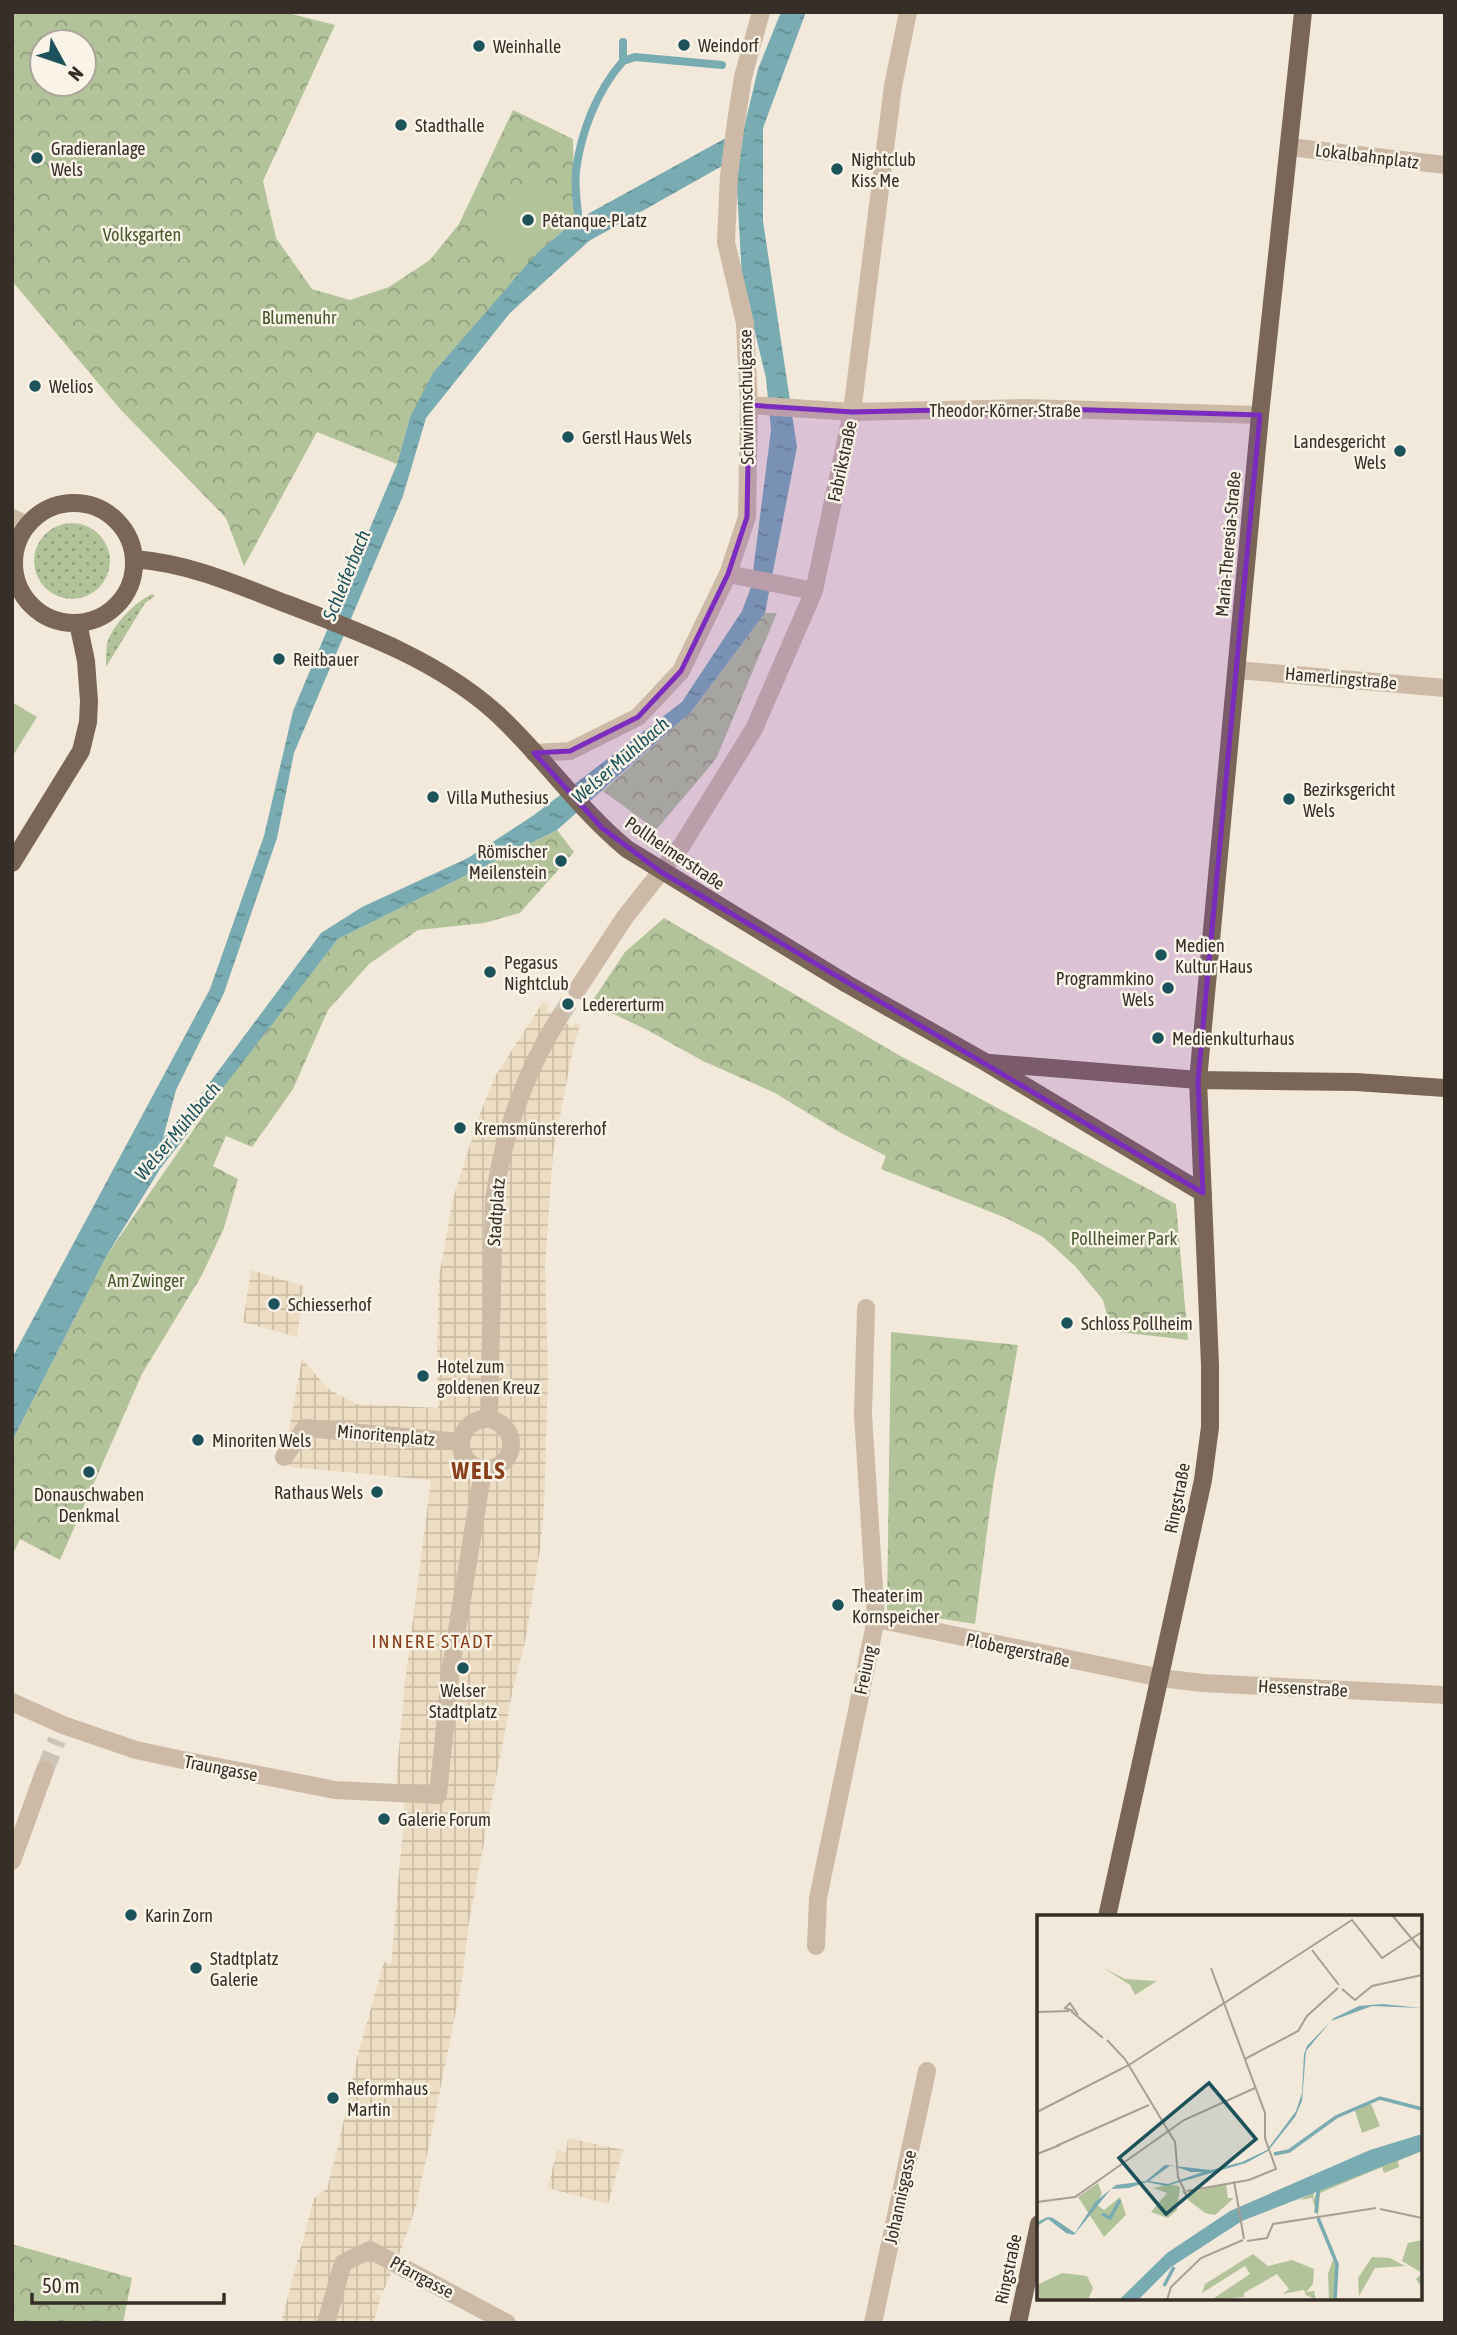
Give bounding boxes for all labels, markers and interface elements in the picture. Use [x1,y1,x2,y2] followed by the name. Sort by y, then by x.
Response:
[28,28,98,98] north arrow
[698,35,759,56] place label: Weindorf
[493,36,561,57] place label: Weinhalle
[676,37,692,53] marker: Weindorf
[471,38,487,54] marker: Weinhalle
[64,63,88,85] text: N
[415,115,484,136] place label: Stadthalle
[393,117,409,133] marker: Stadthalle
[51,138,145,180] place label: Gradieranlage Wels
[1314,139,1420,173] street label: Lokalbahnplatz
[851,149,916,191] place label: Nightclub Kiss Me
[29,150,45,166] marker: Gradieranlage Wels
[829,161,845,177] marker: Nightclub Kiss Me
[542,210,647,231] place label: Pétanque-PLatz
[520,212,536,228] marker: Pétanque-PLatz
[103,224,181,245] park label: Volksgarten
[262,307,337,328] park label: Blumenuhr
[734,329,758,465] street label: Schwimmschulgasse
[49,376,93,397] place label: Welios
[27,378,43,394] marker: Welios
[929,400,1081,421] street label: Theodor-Körner-Straße
[823,418,861,504] street label: Fabrikstraße
[582,427,692,448] place label: Gerstl Haus Wels
[560,429,576,445] marker: Gerstl Haus Wels
[1293,431,1386,473] place label: Landesgericht Wels
[1392,443,1408,459] marker: Landesgericht Wels
[1211,470,1245,618] street label: Maria-Theresia-Straße
[318,527,374,624] water label: Schleiferbach
[293,649,359,670] place label: Reitbauer
[271,651,287,667] marker: Reitbauer
[1284,663,1398,693] street label: Hamerlingstraße
[567,712,673,808] water label: Welser Mühlbach
[1303,779,1395,821] place label: Bezirksgericht Wels
[447,787,549,808] place label: Villa Muthesius
[425,789,441,805] marker: Villa Muthesius
[1281,791,1297,807] marker: Bezirksgericht Wels
[621,812,729,894] street label: Pollheimerstraße
[469,841,548,883] place label: Römischer Meilenstein
[553,853,569,869] marker: Römischer Meilenstein
[1175,935,1253,977] place label: Medien Kultur Haus
[1153,947,1169,963] marker: Medien Kultur Haus
[504,952,569,994] place label: Pegasus Nightclub
[482,964,498,980] marker: Pegasus Nightclub
[1056,968,1154,1010] place label: Programmkino Wels
[1160,980,1176,996] marker: Programmkino Wels
[582,994,665,1015] place label: Ledererturm
[560,996,576,1012] marker: Ledererturm
[1172,1028,1294,1049] place label: Medienkulturhaus
[1150,1030,1166,1046] marker: Medienkulturhaus
[130,1078,224,1184] water label: Welser Mühlbach
[474,1118,607,1139] place label: Kremsmünstererhof
[452,1120,468,1136] marker: Kremsmünstererhof
[483,1177,509,1247] street label: Stadtplatz
[1071,1228,1177,1249] park label: Pollheimer Park
[108,1270,185,1291] park label: Am Zwinger
[288,1294,372,1315] place label: Schiesserhof
[266,1296,282,1312] marker: Schiesserhof
[1081,1313,1193,1334] place label: Schloss Pollheim
[1059,1315,1075,1331] marker: Schloss Pollheim
[437,1356,540,1398] place label: Hotel zum goldenen Kreuz
[415,1368,431,1384] marker: Hotel zum goldenen Kreuz
[336,1420,436,1450] street label: Minoritenplatz
[212,1430,311,1451] place label: Minoriten Wels
[190,1432,206,1448] marker: Minoriten Wels
[451,1457,507,1484] district label: WELS
[1160,1461,1194,1535] street label: Ringstraße
[81,1464,97,1480] marker: Donauschwaben Denkmal
[274,1482,363,1503] place label: Rathaus Wels
[34,1484,144,1526] place label: Donauschwaben Denkmal
[369,1484,385,1500] marker: Rathaus Wels
[852,1585,940,1627] place label: Theater im Kornspeicher
[830,1597,846,1613] marker: Theater im Kornspeicher
[964,1629,1072,1671] street label: Plobergerstraße
[371,1630,495,1652] district label: INNERE STADT
[850,1643,880,1696] street label: Freiung
[455,1660,471,1676] marker: Welser Stadtplatz
[1258,1675,1348,1701] street label: Hessenstraße
[429,1680,498,1722] place label: Welser Stadtplatz
[183,1751,259,1785] street label: Traungasse
[398,1809,491,1830] place label: Galerie Forum
[376,1811,392,1827] marker: Galerie Forum
[145,1905,213,1926] place label: Karin Zorn
[123,1907,139,1923] marker: Karin Zorn
[1037,1915,1422,2300] inset map
[210,1948,279,1990] place label: Stadtplatz Galerie
[188,1960,204,1976] marker: Stadtplatz Galerie
[347,2078,428,2120] place label: Reformhaus Martin
[325,2090,341,2106] marker: Reformhaus Martin
[880,2148,920,2246] street label: Johannisgasse
[990,2232,1026,2306] street label: Ringstraße
[387,2252,457,2302] street label: Pfarrgasse
[32,2262,224,2306] scale bar
[42,2273,80,2297] text: 50 m

